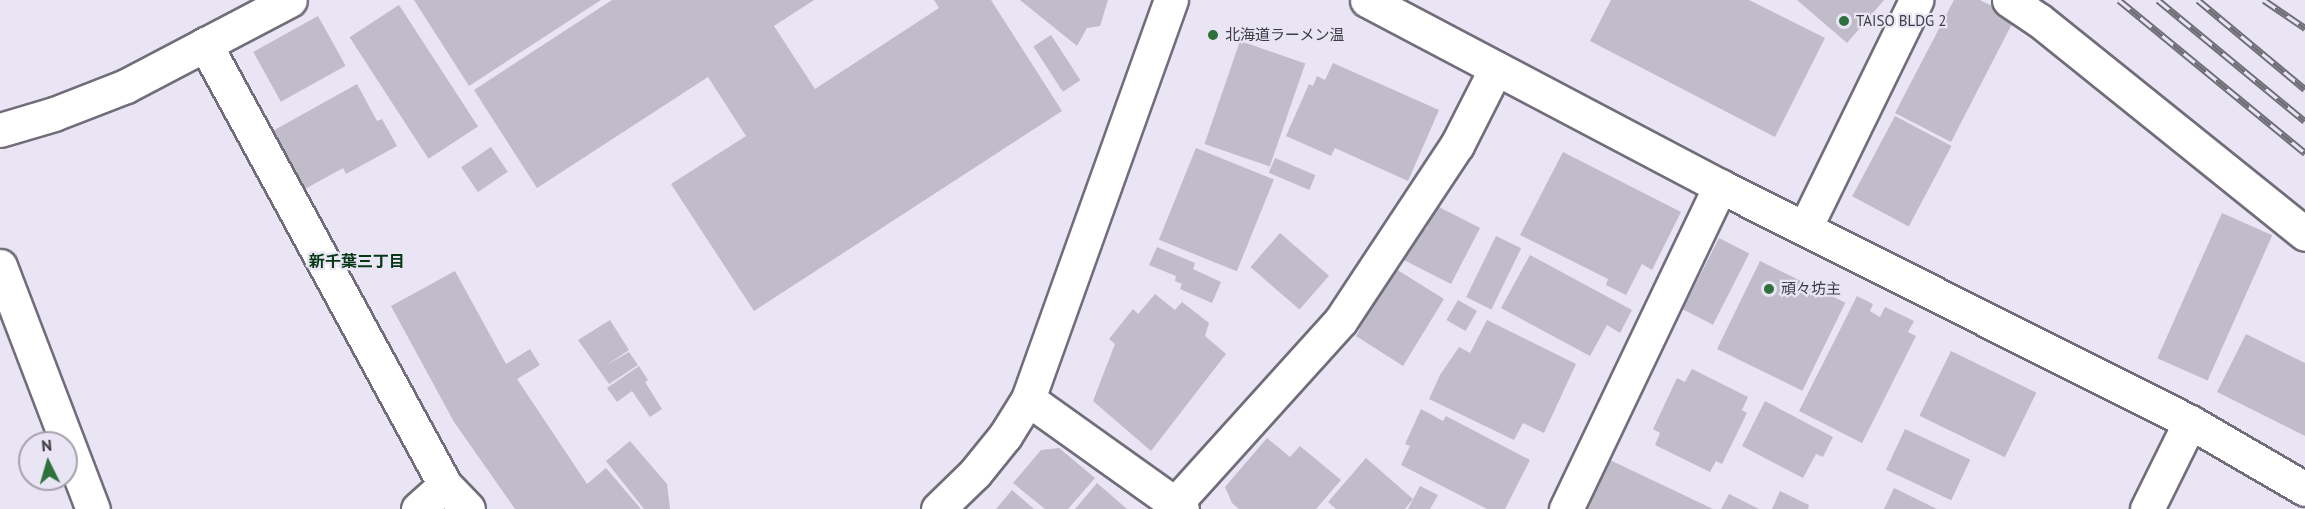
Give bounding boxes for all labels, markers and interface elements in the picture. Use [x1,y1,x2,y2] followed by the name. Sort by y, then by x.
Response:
[1856,12,1946,30] place label: TAISO BLDG 2
[1837,14,1851,28] marker: TAISO BLDG 2
[1225,26,1345,44] place label: 北海道ラーメン温
[1206,28,1220,42] marker: 北海道ラーメン温
[309,251,405,271] district label: 新千葉三丁目
[1781,280,1841,298] place label: 頑々坊主
[1762,282,1776,296] marker: 頑々坊主
[18,431,78,491] north arrow
[40,435,53,455] text: N

